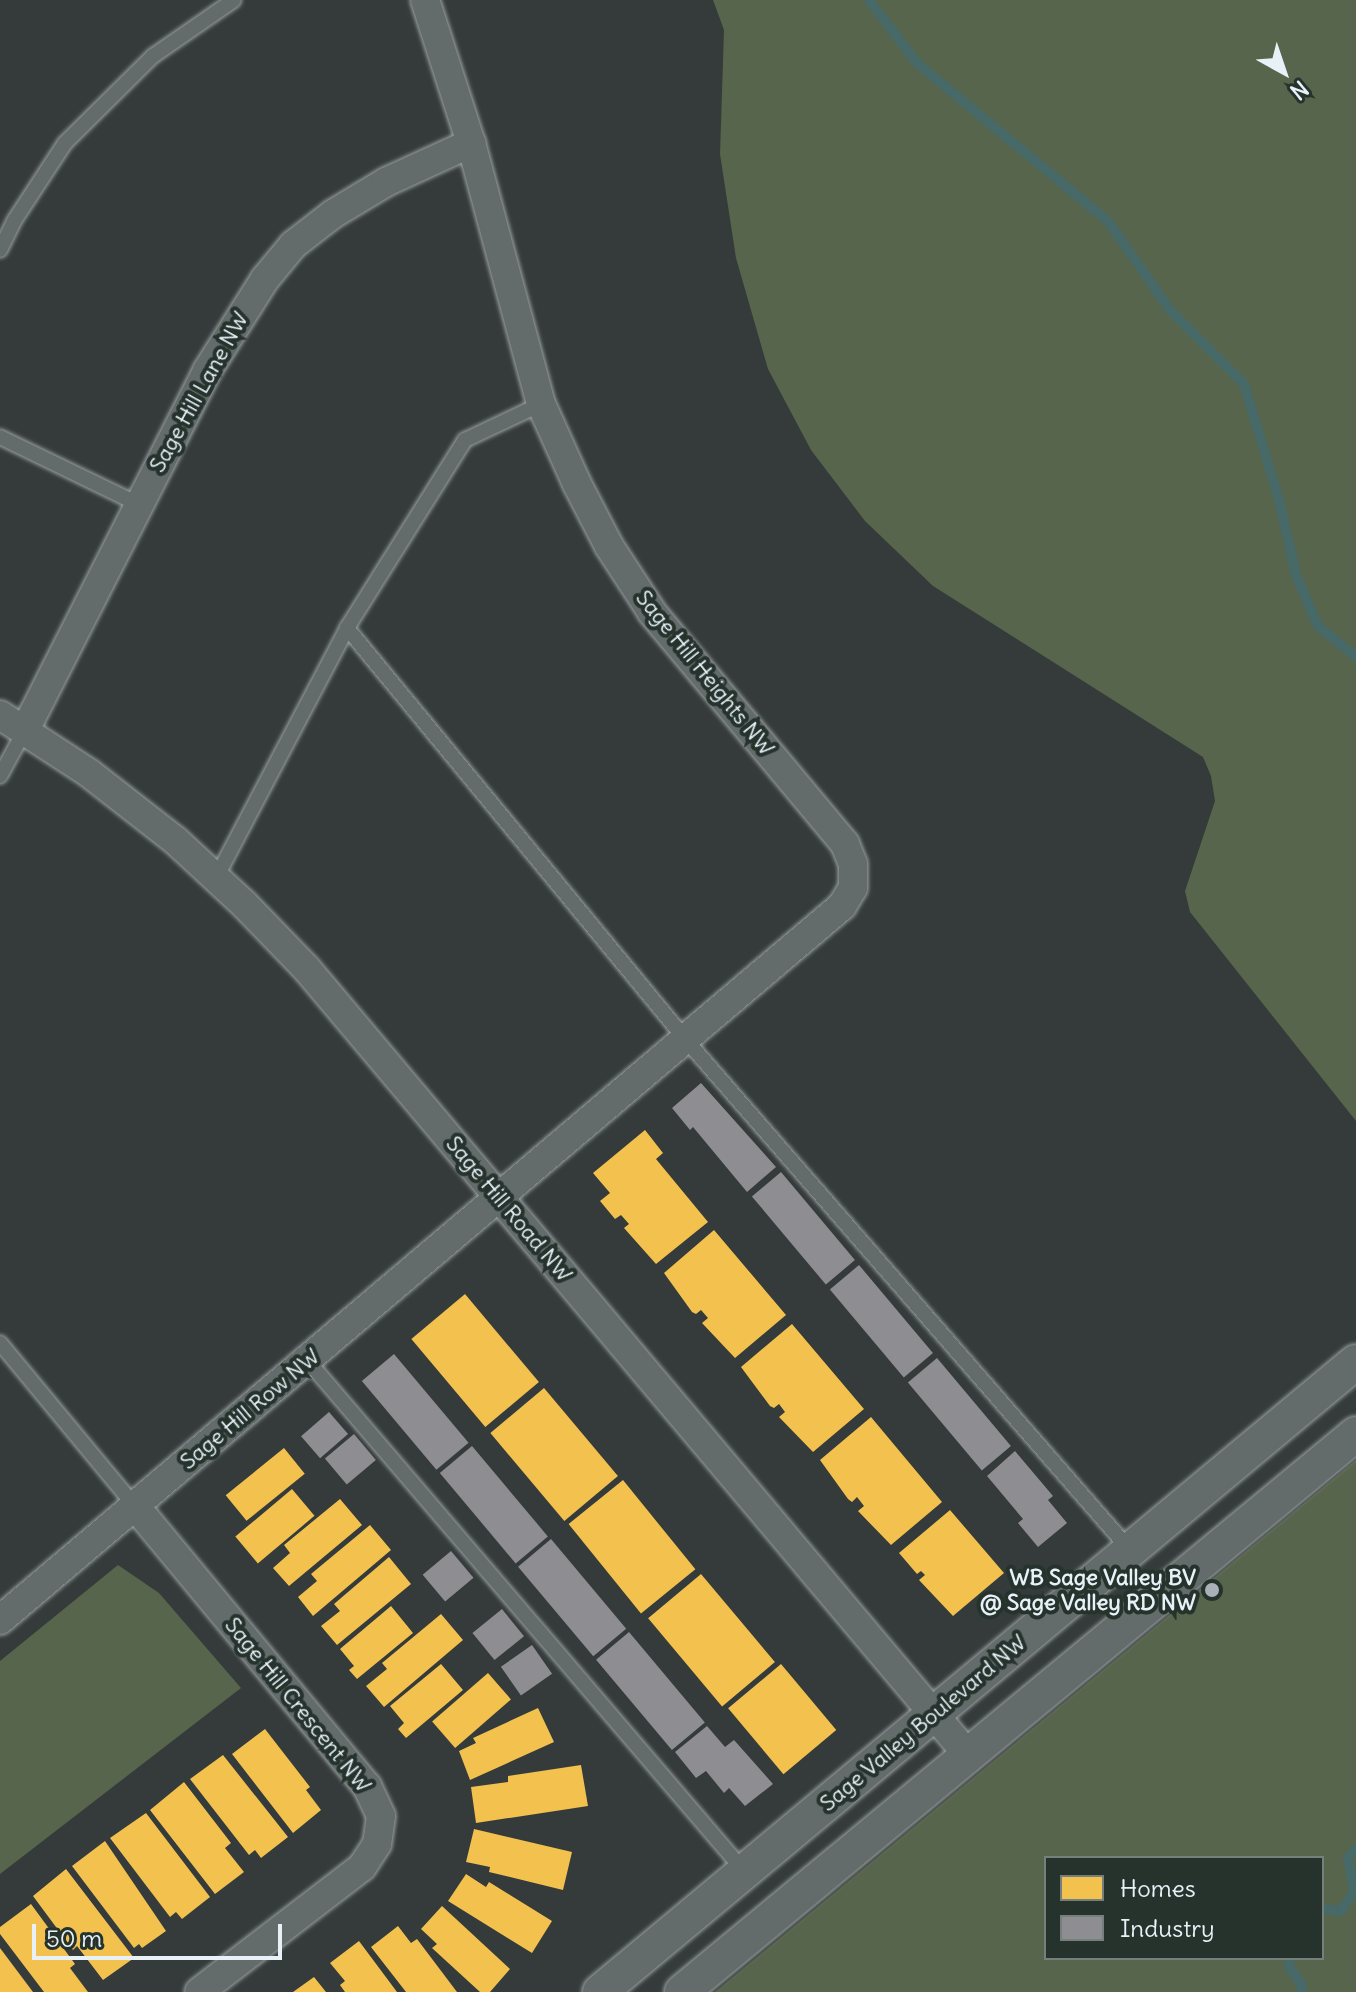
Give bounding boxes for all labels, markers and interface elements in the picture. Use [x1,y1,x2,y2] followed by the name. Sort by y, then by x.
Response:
[1244,32,1324,112] north arrow
[1285,75,1314,106] text: N
[144,307,254,477] street label: Sage Hill Lane NW
[630,585,780,761] street label: Sage Hill Heights NW
[440,1131,578,1287] street label: Sage Hill Road NW
[175,1343,325,1475] street label: Sage Hill Row NW
[980,1564,1196,1616] place label: WB Sage Valley BV @ Sage Valley RD NW
[1203,1581,1221,1599] marker: WB Sage Valley BV @ Sage Valley RD NW
[219,1612,377,1798] street label: Sage Hill Crescent NW
[815,1629,1031,1817] street label: Sage Valley Boulevard NW
[1044,1856,1324,1960] legend
[1120,1873,1196,1903] text: Homes
[36,1908,286,1958] scale bar
[1120,1913,1215,1943] text: Industry
[46,1923,102,1953] text: 50 m

